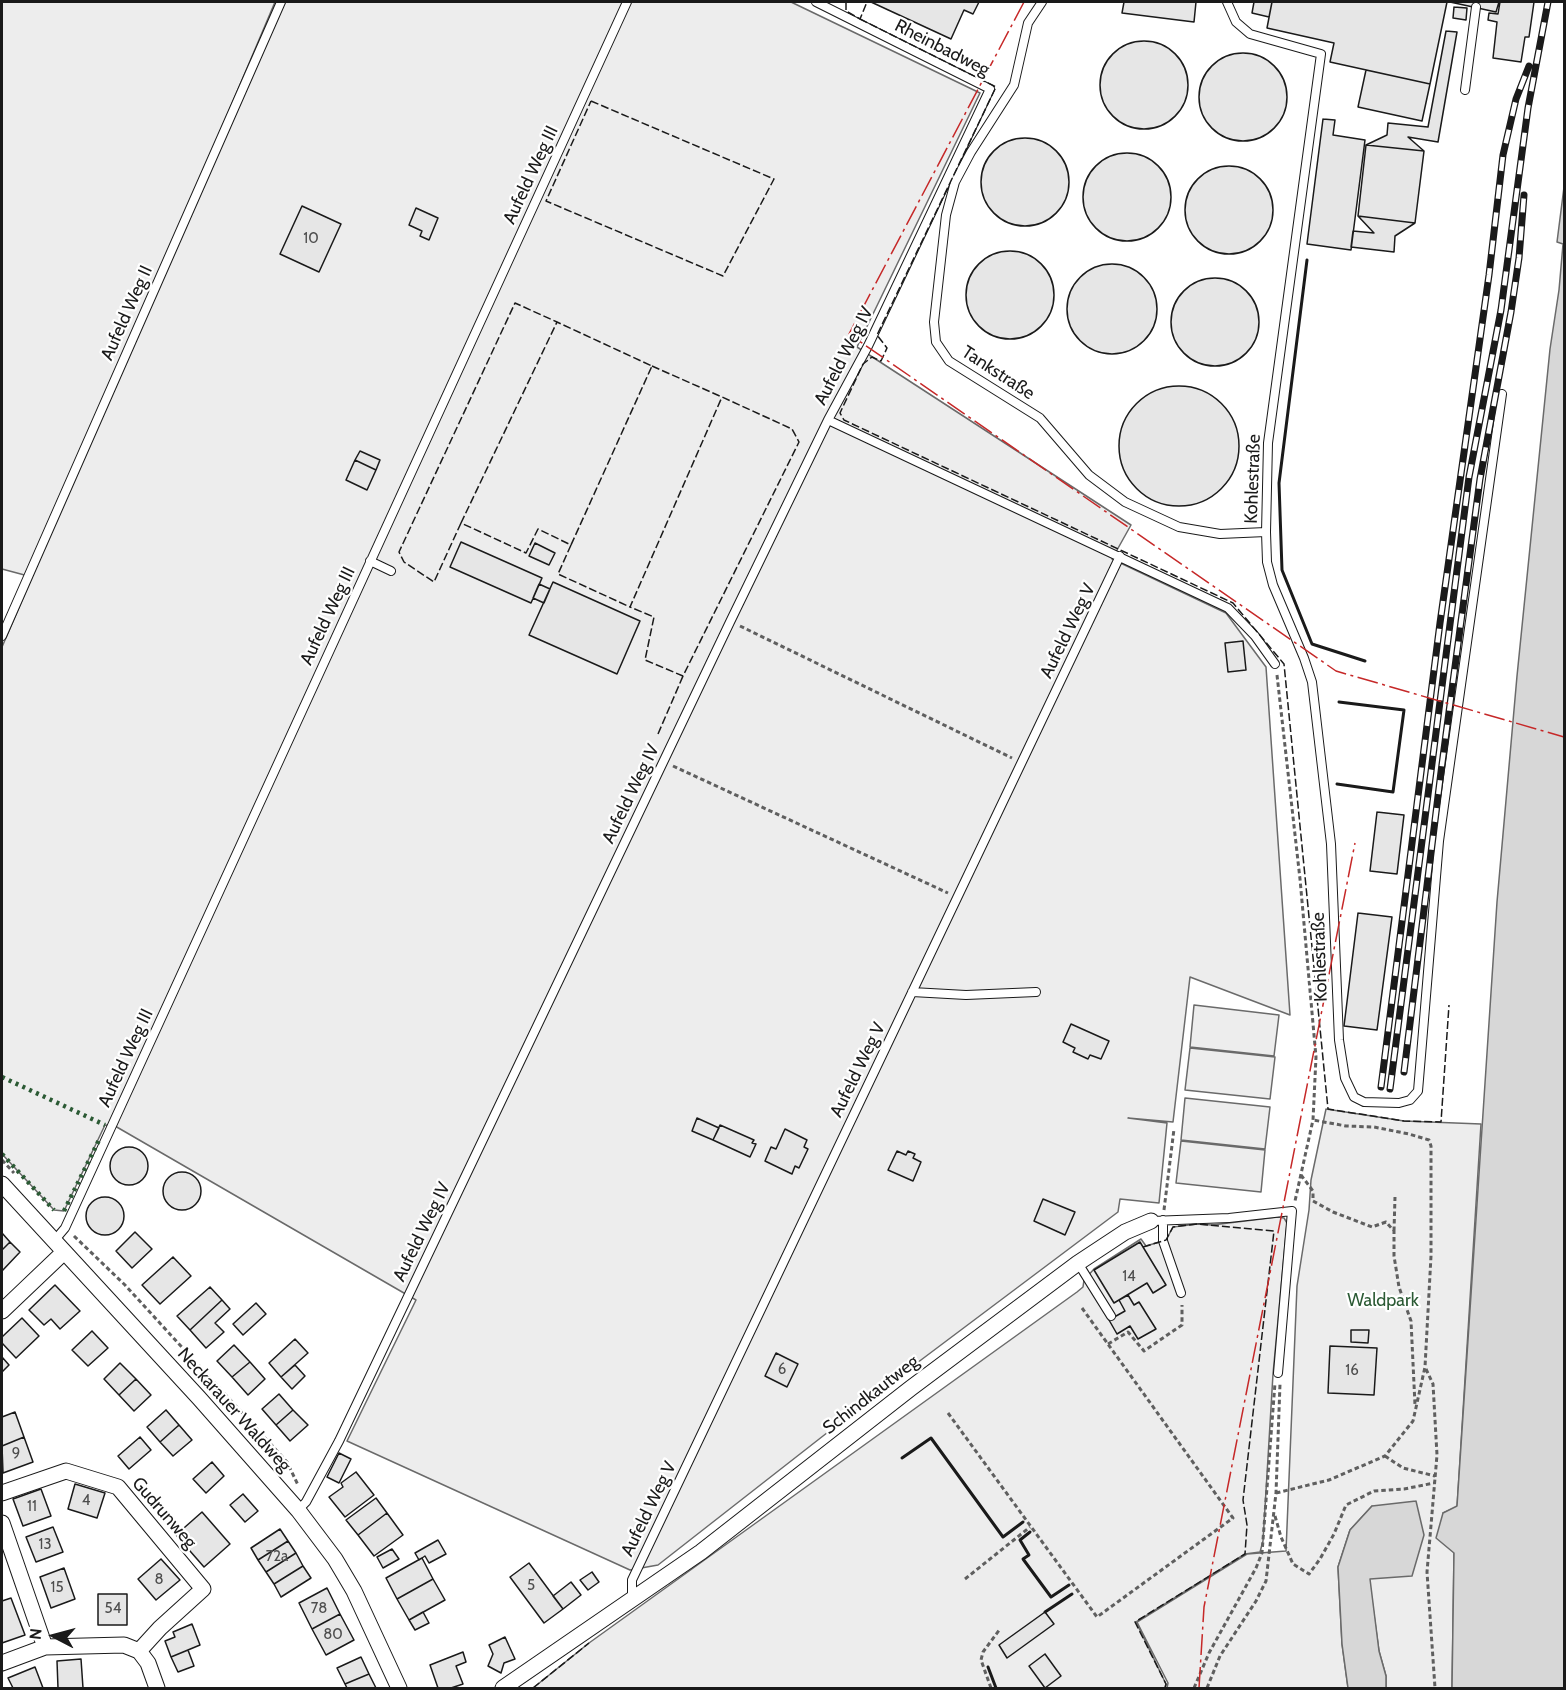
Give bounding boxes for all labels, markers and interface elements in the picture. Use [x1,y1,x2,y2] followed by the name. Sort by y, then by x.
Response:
[891,15,993,81] street label: Rheinbadweg
[499,122,563,228] street label: Aufeld Weg III
[303,230,319,248] house number: 10
[97,262,157,364] street label: Aufeld Weg II
[810,303,878,409] street label: Aufeld Weg IV
[958,341,1038,405] street label: Tankstraße
[1241,434,1265,524] street label: Kohlestraße
[296,563,360,669] street label: Aufeld Weg III
[1036,580,1100,682] street label: Aufeld Weg V
[598,741,664,847] street label: Aufeld Weg IV
[1308,912,1332,1002] street label: Kohlestraße
[94,1005,158,1111] street label: Aufeld Weg III
[826,1019,890,1121] street label: Aufeld Weg V
[389,1179,455,1285] street label: Aufeld Weg IV
[1122,1268,1136,1286] house number: 14
[1347,1290,1419,1312] park label: Waldpark
[173,1344,295,1476] street label: Neckarauer Waldweg
[819,1351,923,1439] street label: Schindkautweg
[778,1361,786,1379] house number: 6
[1345,1362,1359,1380] house number: 16
[12,1445,20,1463] house number: 9
[617,1458,681,1560] street label: Aufeld Weg V
[127,1473,201,1553] street label: Gudrunweg
[82,1492,90,1510] house number: 4
[27,1498,37,1516] house number: 11
[38,1536,52,1554] house number: 13
[266,1548,288,1566] house number: 72a
[154,1571,164,1589] house number: 8
[527,1577,535,1595] house number: 5
[50,1579,64,1597] house number: 15
[105,1600,121,1618] house number: 54
[311,1600,327,1618] house number: 78
[24,1606,84,1666] north arrow
[323,1626,343,1644] house number: 80
[26,1627,46,1641] text: N

